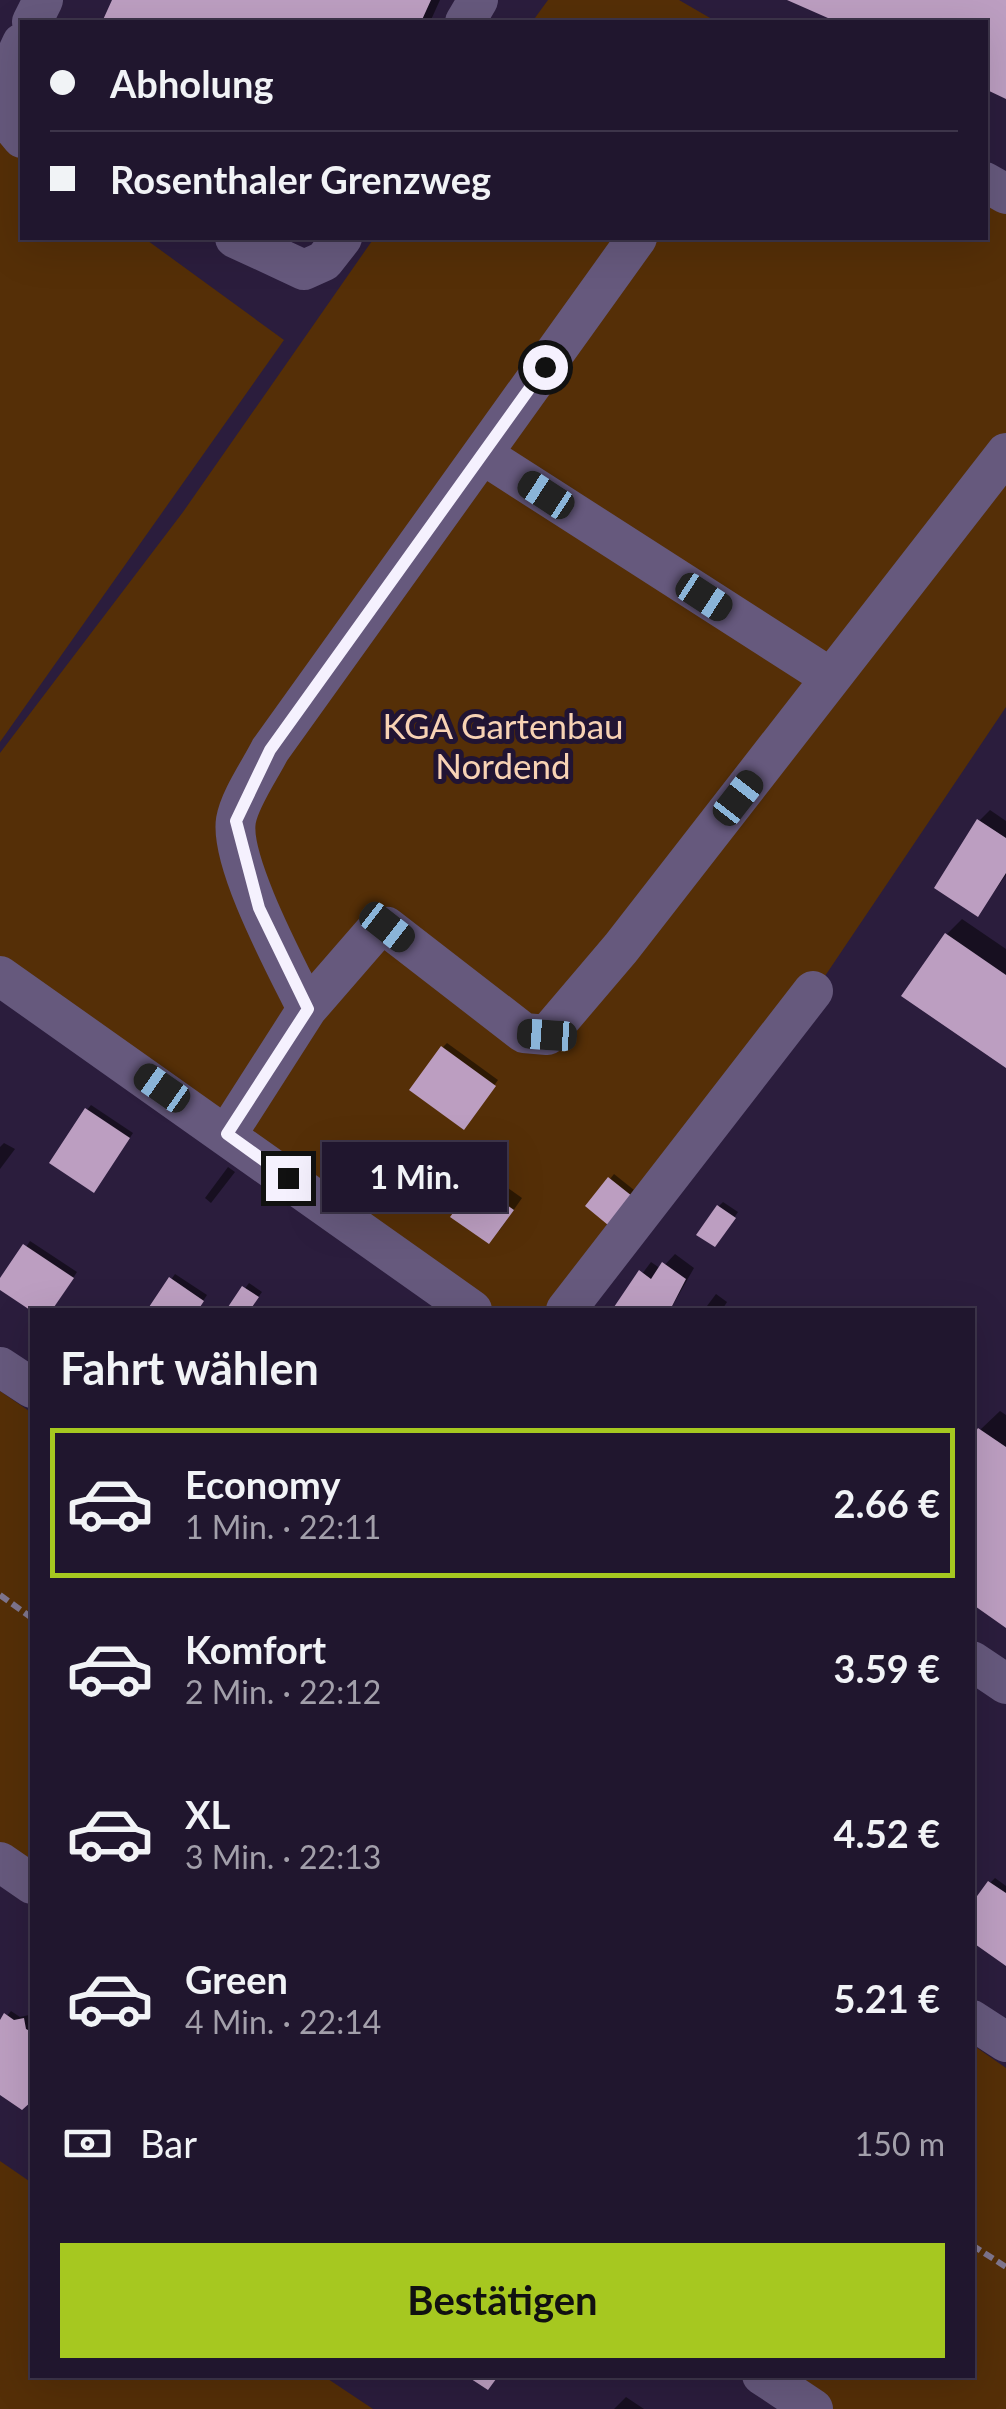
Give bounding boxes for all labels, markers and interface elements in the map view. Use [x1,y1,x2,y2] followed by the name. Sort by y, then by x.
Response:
[110,60,274,106] text: Abholung
[110,156,491,202] text: Rosenthaler Grenzweg
[523,345,568,390] route start
[513,466,579,524] car
[671,568,737,626] car
[382,704,624,786] park label: KGA Gartenbau Nordend
[708,765,768,831] car
[354,897,420,957] car
[516,1018,578,1052] car
[129,1059,195,1117] car
[323,1143,508,1213] callout: 1 Min.
[266,1156,311,1201] route end
[369,1157,460,1196] text: 1 Min.
[60,1341,319,1395] text: Fahrt wählen
[65,1458,155,1548] icon: car
[185,1461,340,1507] text: Economy
[834,1480,940,1526] text: 2.66 €
[185,1507,381,1546] text: 1 Min. · 22:11
[65,1623,155,1713] icon: car
[185,1626,326,1672] text: Komfort
[834,1645,940,1691] text: 3.59 €
[185,1672,381,1711] text: 2 Min. · 22:12
[65,1788,155,1878] icon: car
[185,1791,230,1837] text: XL
[834,1810,940,1856] text: 4.52 €
[185,1837,381,1876] text: 3 Min. · 22:13
[65,1953,155,2043] icon: car
[185,1956,288,2002] text: Green
[834,1975,940,2021] text: 5.21 €
[185,2002,381,2041] text: 4 Min. · 22:14
[60,2116,115,2171] icon: cash
[140,2120,197,2166] text: Bar
[855,2124,945,2163] text: 150 m
[60,2243,945,2358] button: Bestätigen

